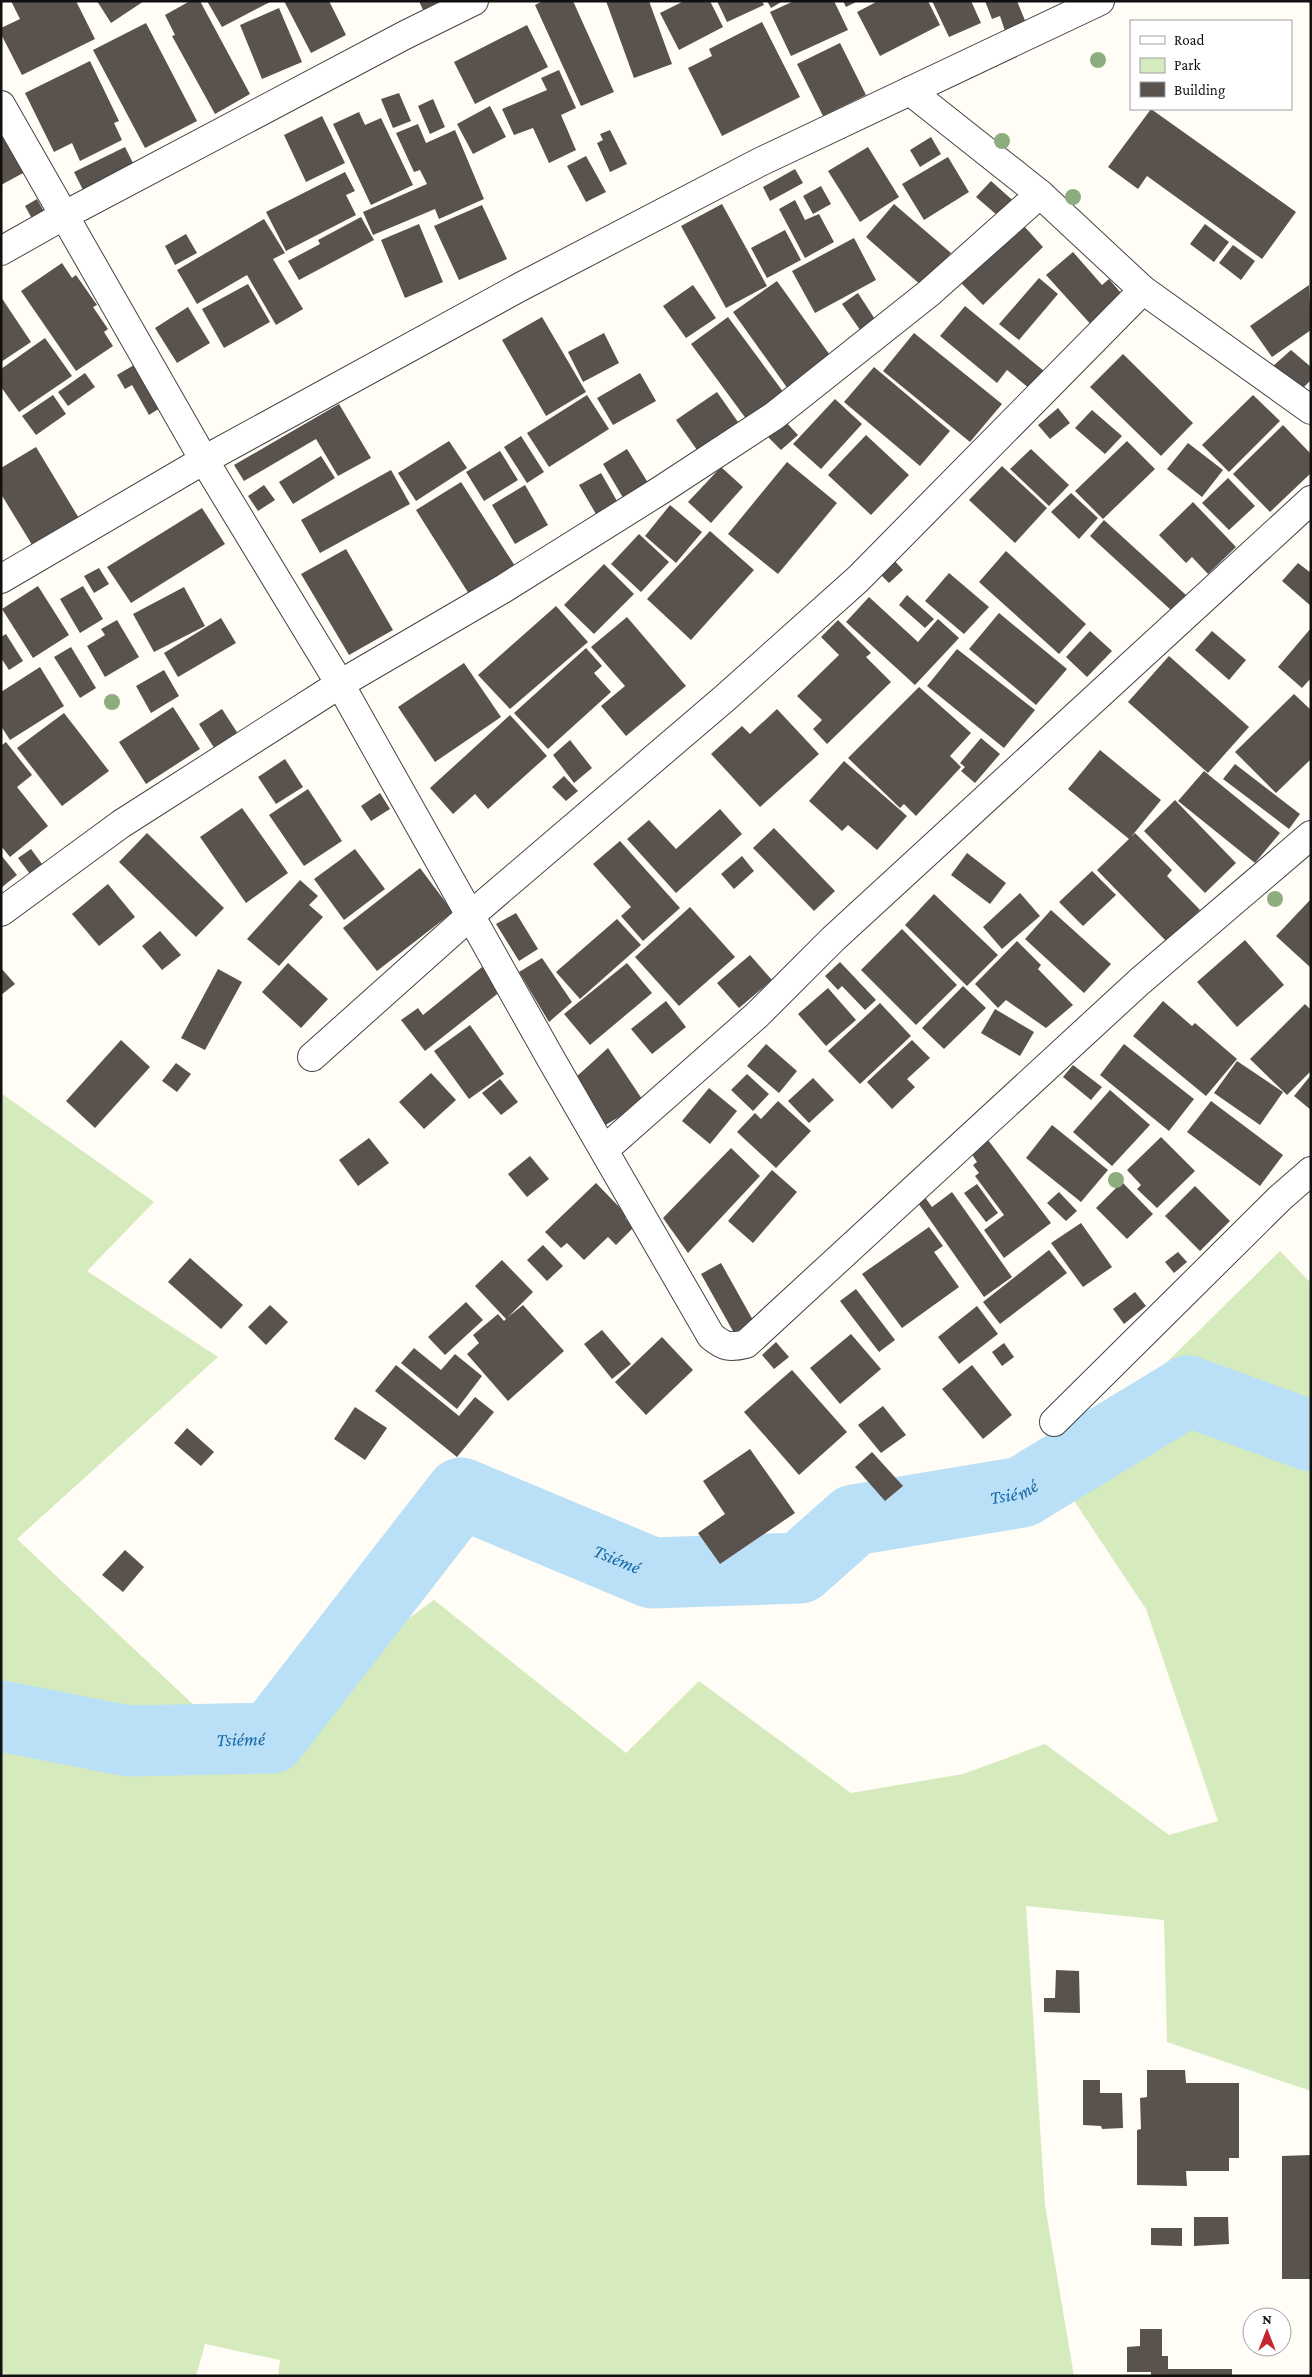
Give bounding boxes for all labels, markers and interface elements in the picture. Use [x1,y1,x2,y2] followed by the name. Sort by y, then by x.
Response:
[1130,20,1292,110] legend
[1174,32,1205,48] text: Road
[1174,57,1201,73] text: Park
[1174,82,1225,99] text: Building
[988,1474,1043,1508] water label: Tsiémé
[591,1540,645,1579] water label: Tsiémé
[216,1728,267,1750] water label: Tsiémé
[1242,2307,1292,2357] north arrow
[1262,2311,1272,2327] text: N

